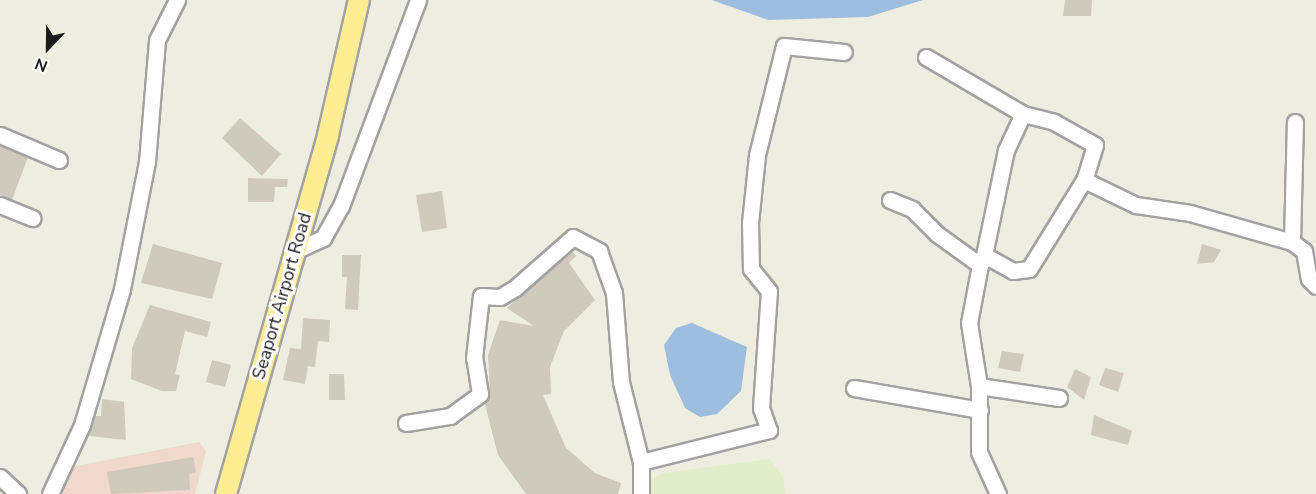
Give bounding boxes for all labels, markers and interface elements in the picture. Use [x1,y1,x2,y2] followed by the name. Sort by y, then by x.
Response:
[18,18,78,78] north arrow
[32,52,51,77] text: N
[248,210,316,382] street label: Seaport Airport Road

